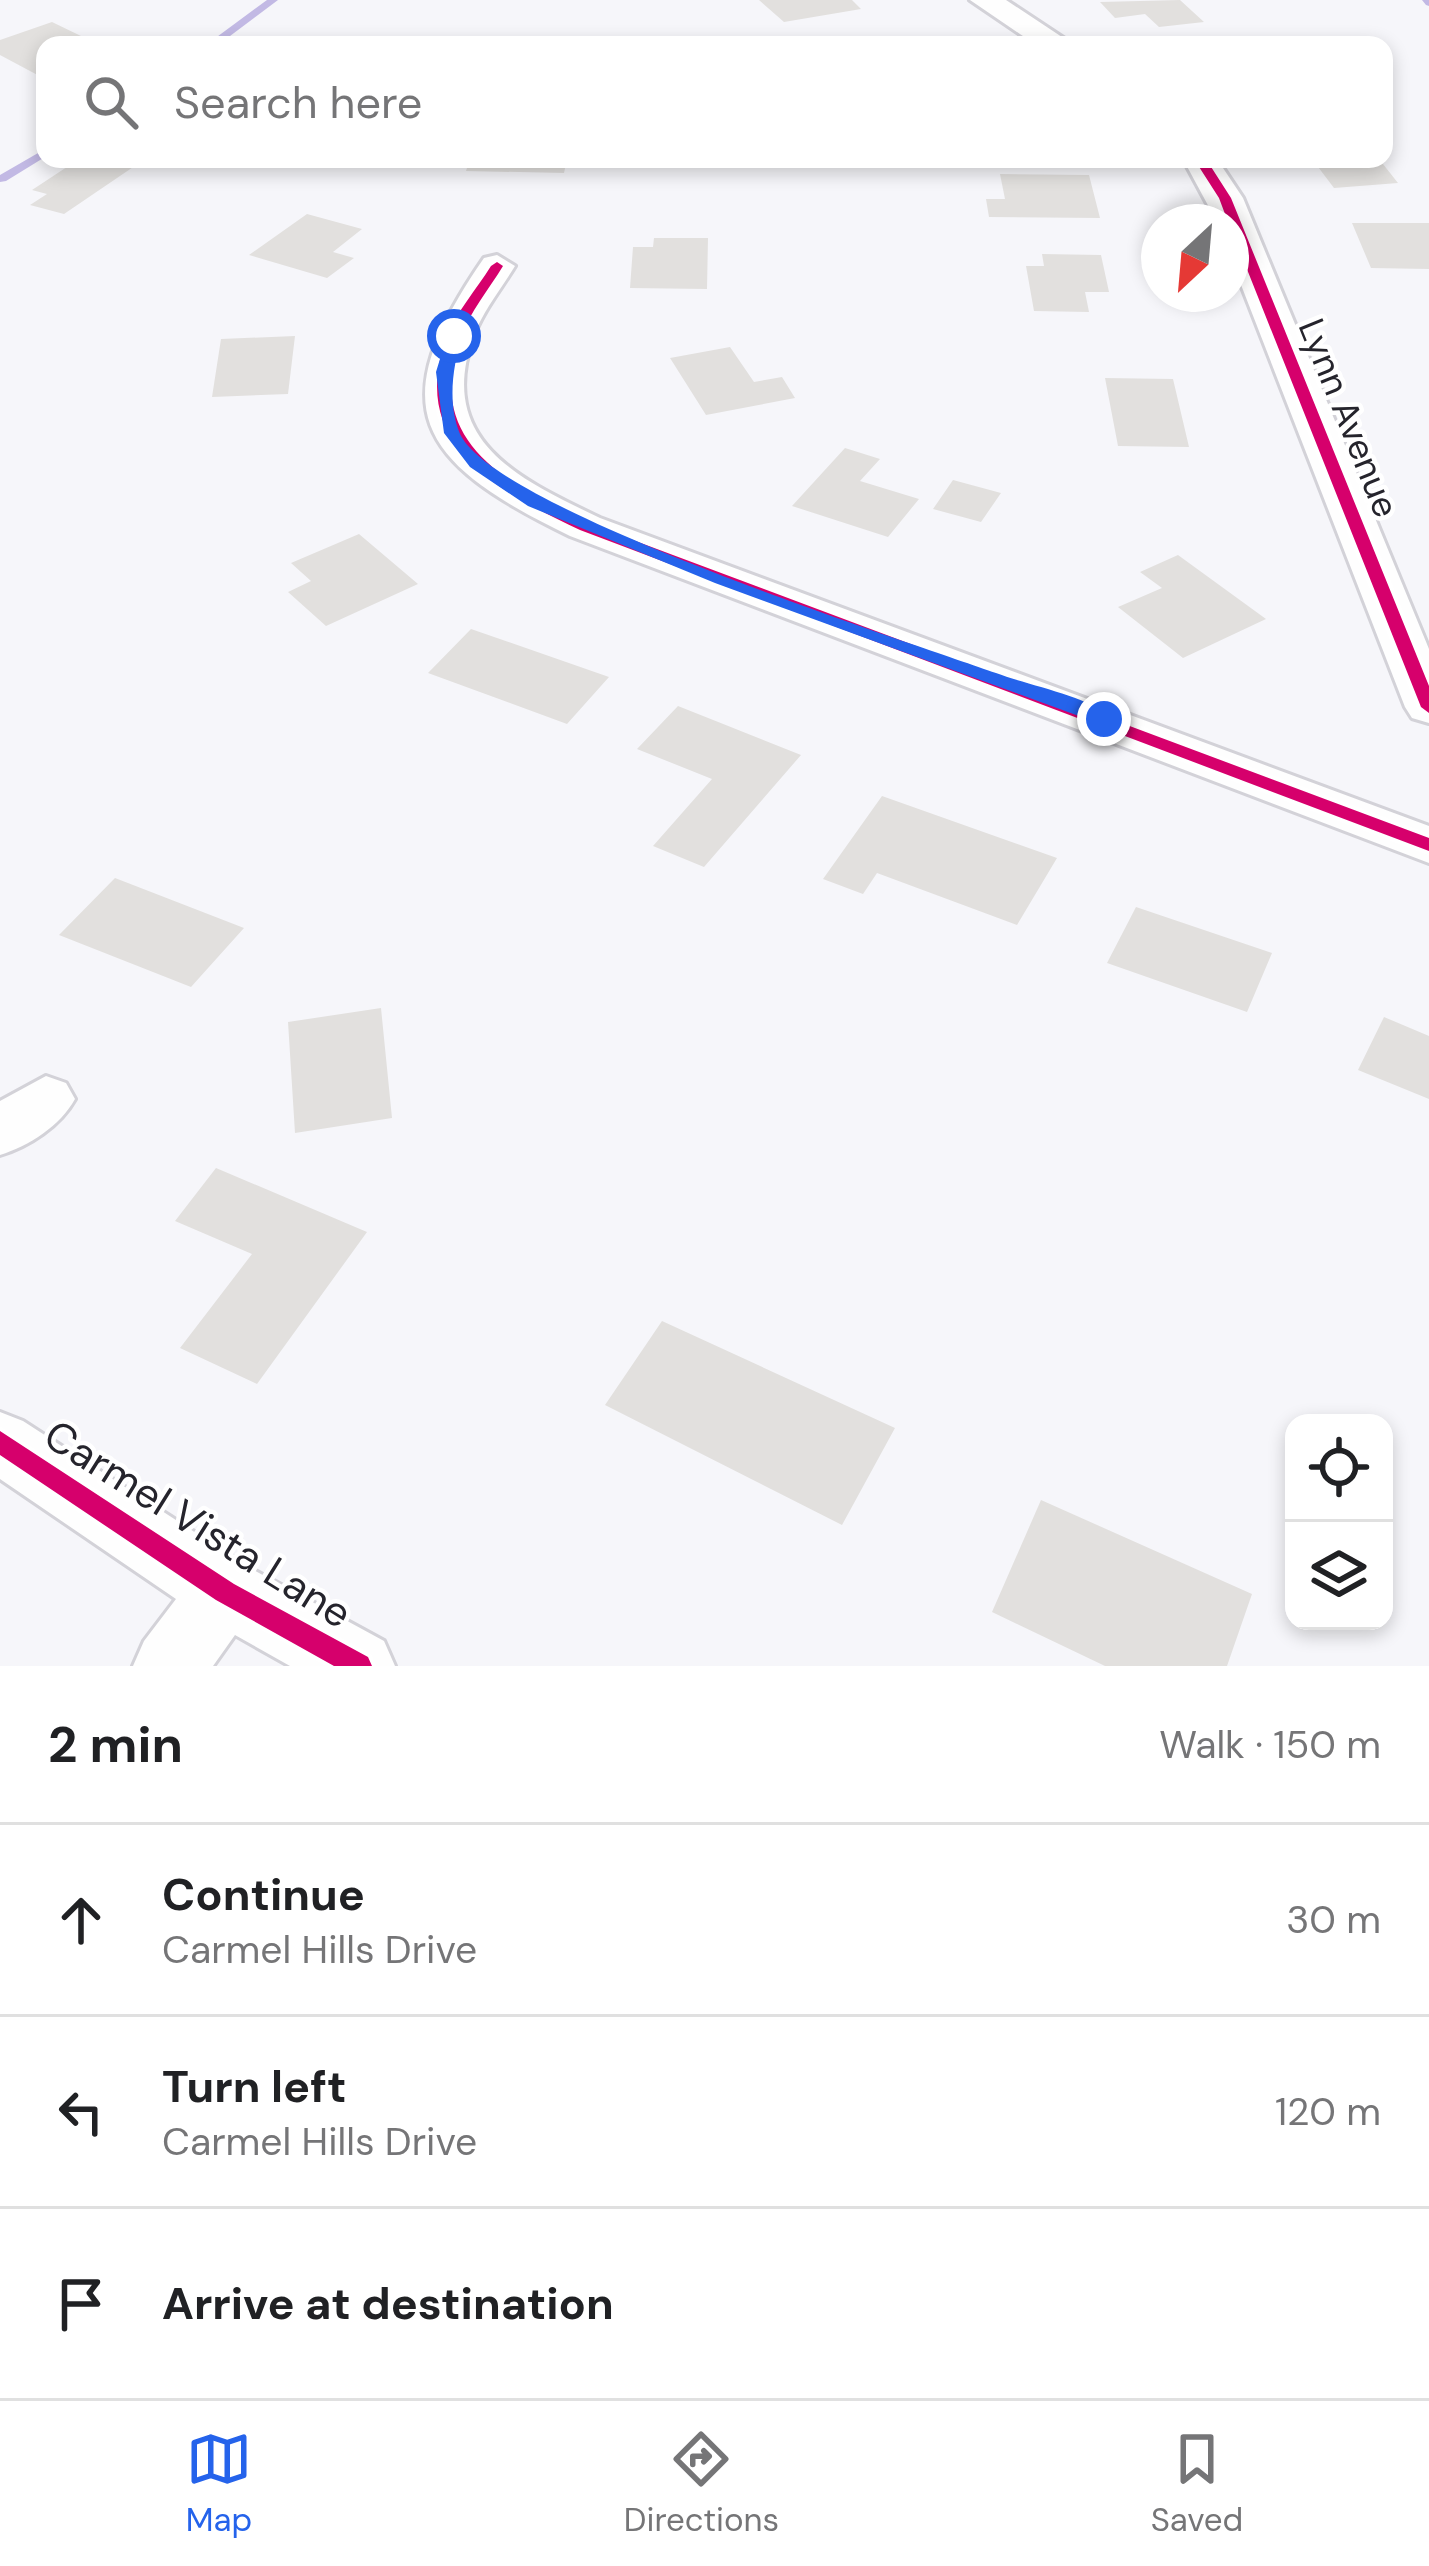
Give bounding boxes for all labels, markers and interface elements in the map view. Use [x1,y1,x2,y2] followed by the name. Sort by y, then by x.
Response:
[36,36,1393,168] search box
[78,69,144,135] icon: search
[174,73,422,132] text: Search here
[1141,204,1249,312] north arrow
[427,309,481,363] route start
[1288,312,1410,524] street label: Lynn Avenue
[1077,692,1131,746] route end
[34,1407,362,1641] street label: Carmel Vista Lane
[1285,1414,1393,1630] map controls
[1285,1414,1393,1522] button: locate
[1285,1522,1393,1630] button: layers
[48,1711,183,1778] text: 2 min
[1159,1719,1381,1770] text: Walk · 150 m
[162,1865,365,1924] text: Continue
[48,1887,114,1953] icon: ahead
[1286,1894,1381,1945] text: 30 m
[162,1924,477,1975] text: Carmel Hills Drive
[162,2057,346,2116] text: Turn left
[48,2079,114,2145] icon: left
[1275,2086,1381,2137] text: 120 m
[162,2116,477,2167] text: Carmel Hills Drive
[48,2271,114,2337] icon: arrive
[162,2274,614,2333] text: Arrive at destination
[186,2426,252,2541] tab: Map
[624,2426,779,2541] tab: Directions
[1151,2426,1243,2541] tab: Saved

